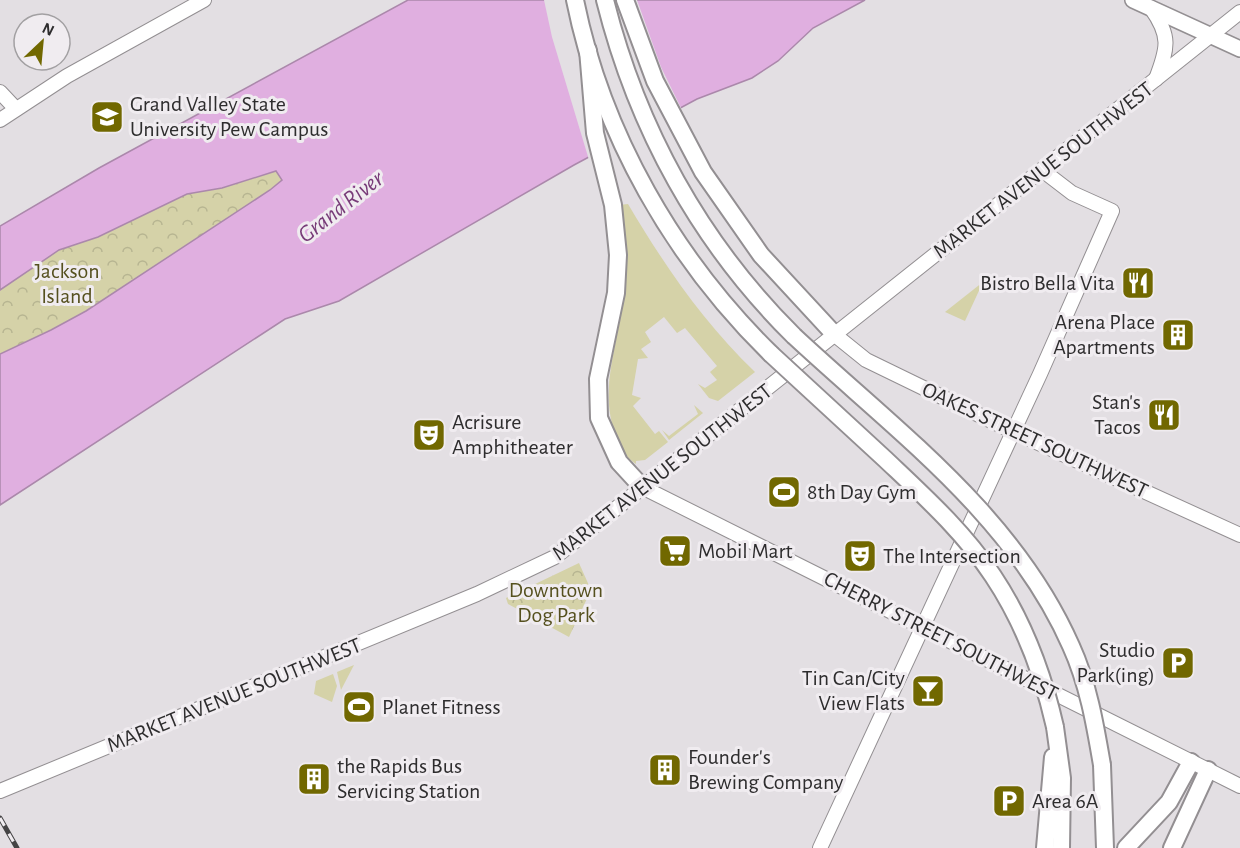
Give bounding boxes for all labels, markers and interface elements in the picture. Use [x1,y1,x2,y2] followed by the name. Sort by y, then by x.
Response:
[12,12,72,72] north arrow
[40,20,57,39] text: N
[929,77,1157,262] street label: MARKET AVENUE SOUTHWEST
[130,93,328,140] place label: Grand Valley State University Pew Campus
[89,99,125,135] school or university icon: Grand Valley State University Pew Campus
[294,166,389,248] water label: Grand River
[34,260,100,307] park label: Jackson Island
[1120,265,1156,301] restaurant icon: Bistro Bella Vita
[980,272,1115,294] place label: Bistro Bella Vita
[1053,311,1155,358] place label: Arena Place Apartments
[1160,317,1196,353] building icon: Arena Place Apartments
[919,378,1151,502] street label: OAKES STREET SOUTHWEST
[548,379,776,564] street label: MARKET AVENUE SOUTHWEST
[1092,391,1141,438] place label: Stan's Tacos
[1146,397,1182,433] restaurant icon: Stan's Tacos
[452,411,573,458] place label: Acrisure Amphitheater
[411,417,447,453] theatre icon: Acrisure Amphitheater
[766,474,802,510] sports icon: 8th Day Gym
[807,481,916,503] place label: 8th Day Gym
[657,533,693,569] supermarket icon: Mobil Mart
[842,538,878,574] theatre icon: The Intersection
[698,540,793,562] place label: Mobil Mart
[883,545,1021,567] place label: The Intersection
[820,567,1062,705] street label: CHERRY STREET SOUTHWEST
[509,579,603,626] park label: Downtown Dog Park
[104,634,365,756] street label: MARKET AVENUE SOUTHWEST
[1077,639,1155,686] place label: Studio Park(ing)
[1160,645,1196,681] parking icon: Studio Park(ing)
[802,667,906,714] place label: Tin Can/City View Flats
[910,673,946,709] bar icon: Tin Can/City View Flats
[341,689,377,725] sports icon: Planet Fitness
[382,696,501,718] place label: Planet Fitness
[688,746,844,793] place label: Founder's Brewing Company
[647,752,683,788] building icon: Founder's Brewing Company
[337,755,480,802] place label: the Rapids Bus Servicing Station
[296,761,332,797] building icon: the Rapids Bus Servicing Station
[991,783,1027,819] parking icon: Area 6A
[1032,790,1099,812] place label: Area 6A

